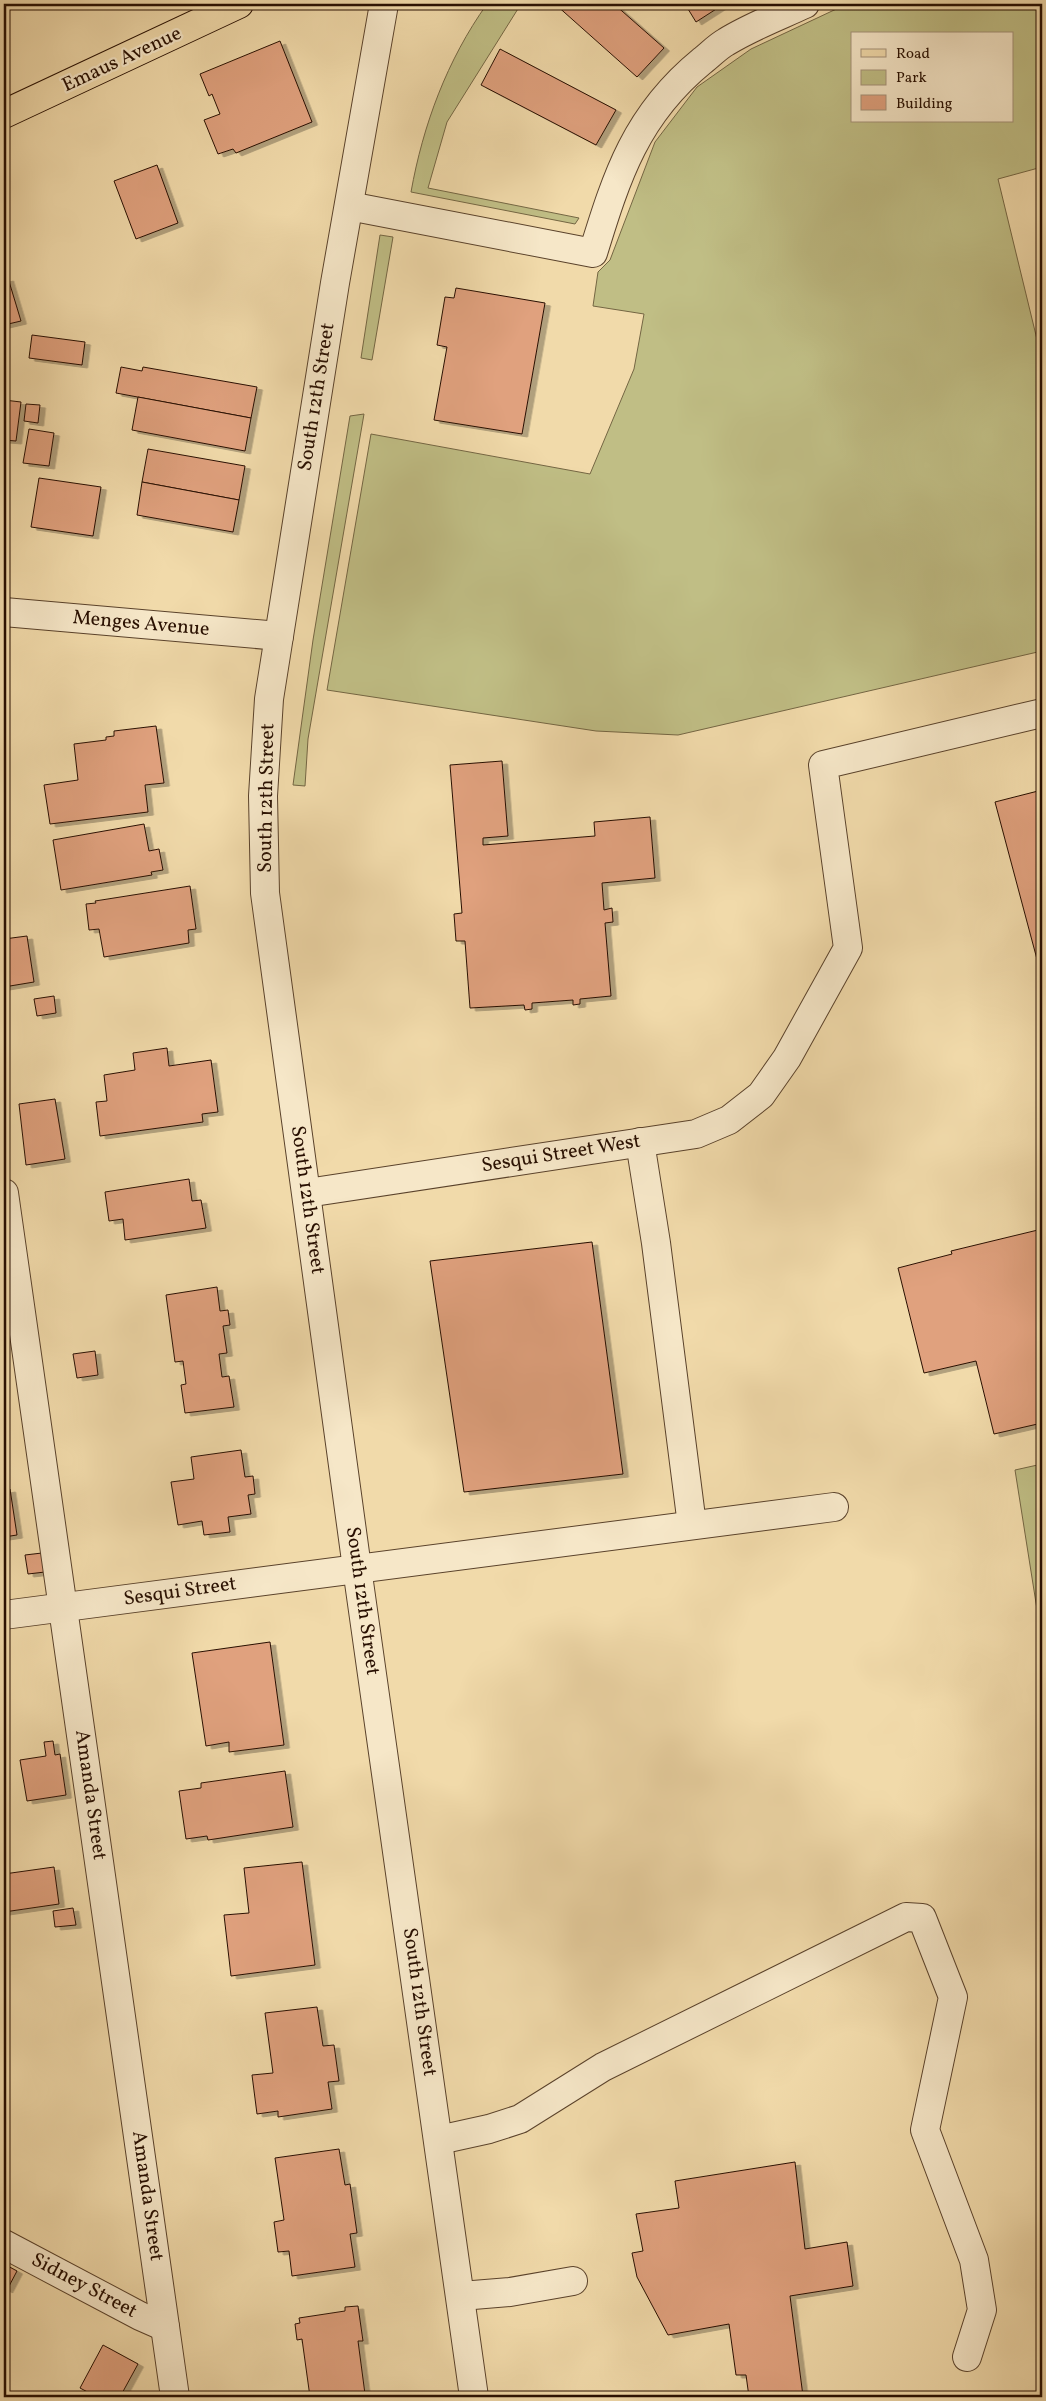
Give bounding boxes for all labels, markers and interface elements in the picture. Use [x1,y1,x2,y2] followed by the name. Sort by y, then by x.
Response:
[58,20,186,100] street label: Emaus Avenue
[851,32,1014,122] legend
[896,44,930,65] text: Road
[896,68,927,89] text: Park
[896,94,953,115] text: Building
[291,321,343,473] street label: South 12th Street
[71,604,211,644] street label: Menges Avenue
[252,723,282,873] street label: South 12th Street
[283,1124,331,1276] street label: South 12th Street
[479,1128,643,1180] street label: Sesqui Street West
[338,1525,386,1677] street label: South 12th Street
[122,1570,238,1614] street label: Sesqui Street
[67,1728,113,1862] street label: Amanda Street
[395,1926,443,2078] street label: South 12th Street
[124,2129,170,2263] street label: Amanda Street
[26,2246,142,2326] street label: Sidney Street

